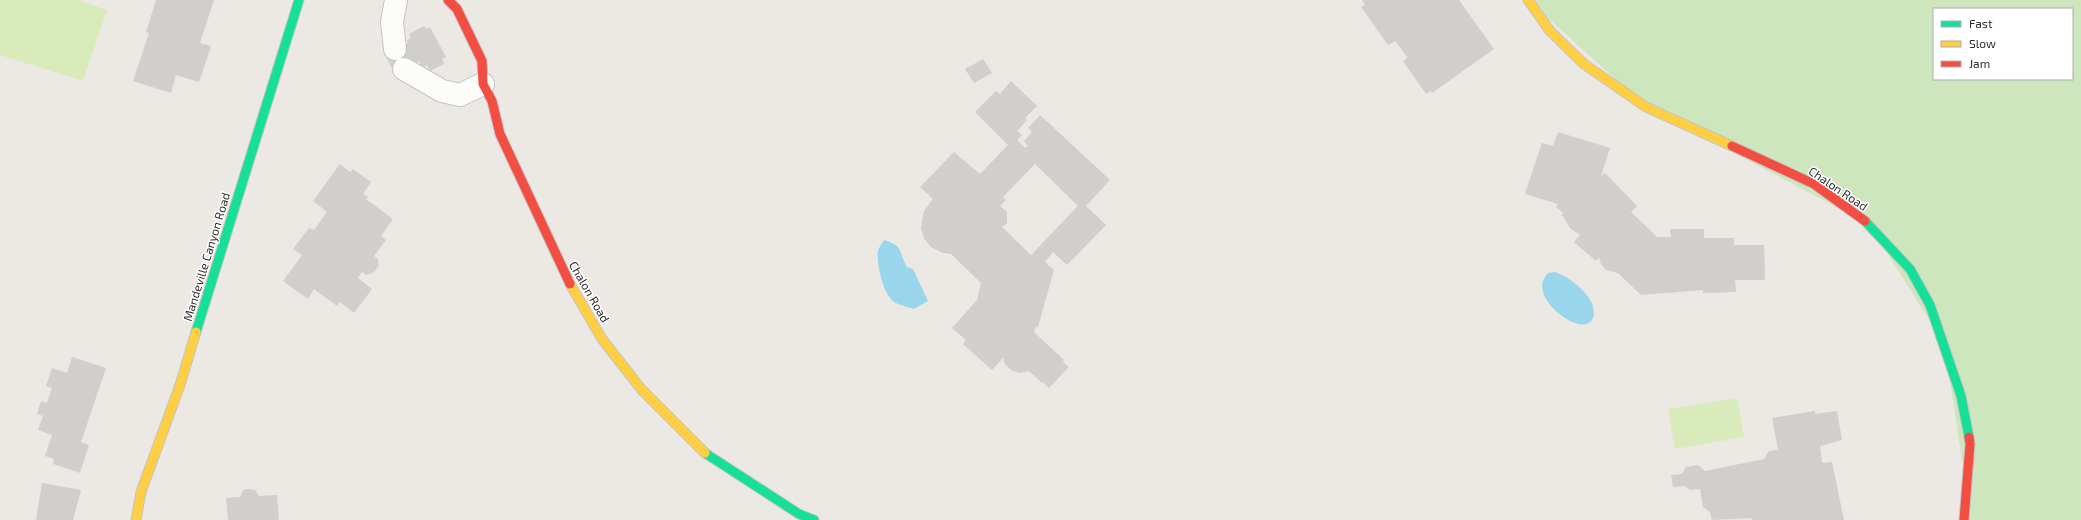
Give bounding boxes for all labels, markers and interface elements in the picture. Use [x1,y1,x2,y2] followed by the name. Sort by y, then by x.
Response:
[1933,8,2073,80] legend
[1969,16,1993,30] text: Fast
[1969,36,1996,50] text: Slow
[1969,56,1990,70] text: Jam
[1806,163,1871,213] street label: Chalon Road
[180,191,232,323] street label: Mandeville Canyon Road
[567,259,613,324] street label: Chalon Road

